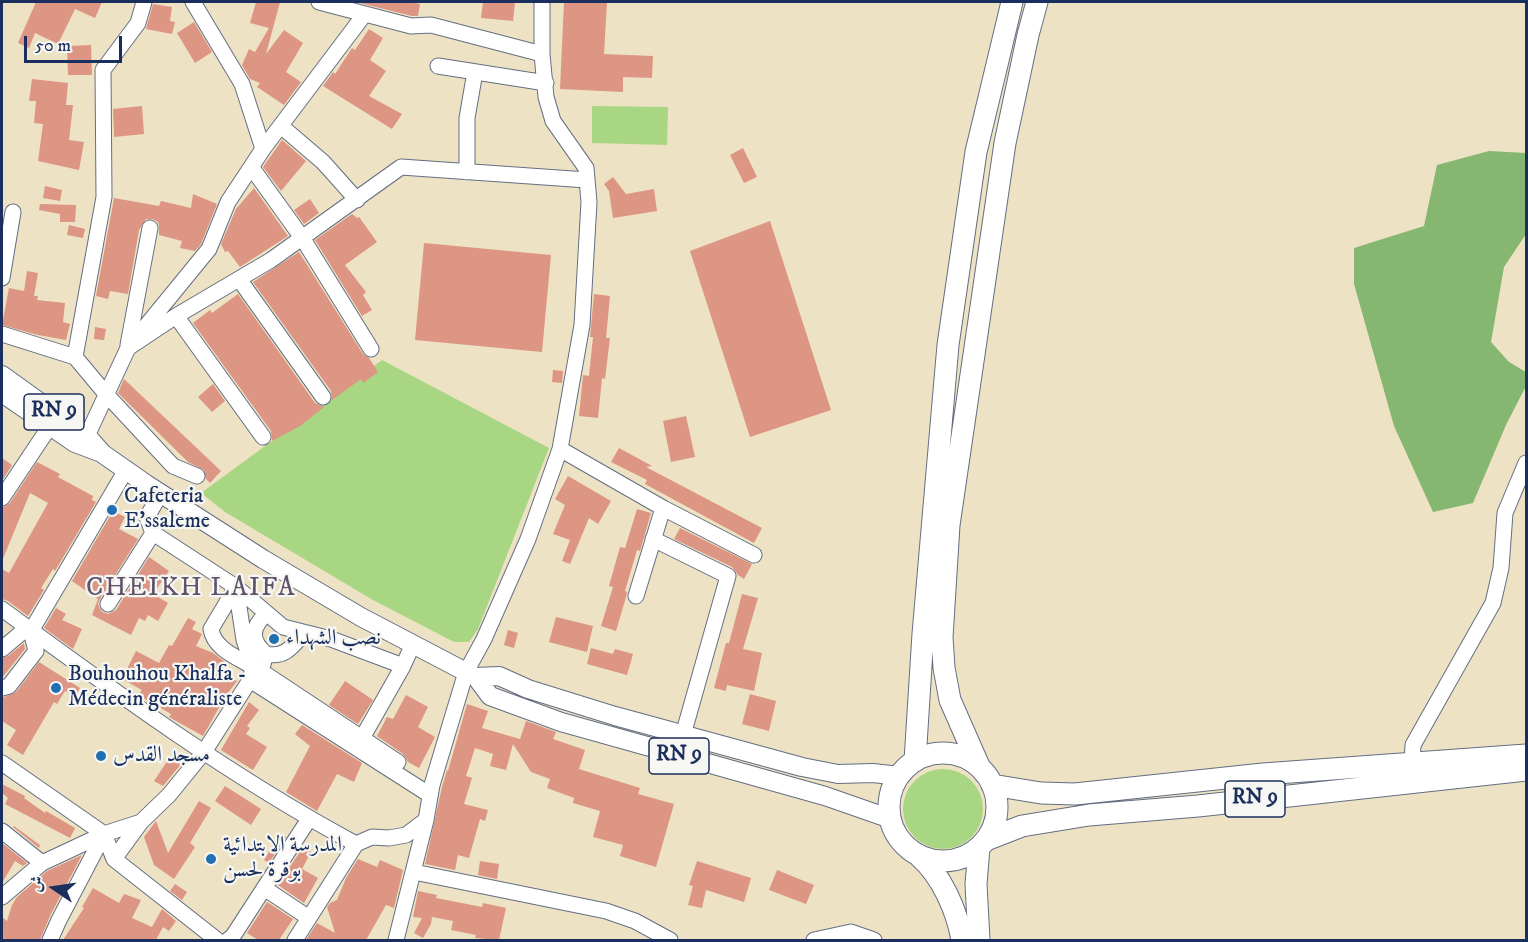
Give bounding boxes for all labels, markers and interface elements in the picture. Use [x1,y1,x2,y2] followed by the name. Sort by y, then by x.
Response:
[27,24,124,62] scale bar
[35,35,71,57] text: 50 m
[24,394,84,430] road number: RN 9
[124,484,210,536] place label: Cafeteria E'ssaleme
[105,503,119,517] marker: Cafeteria E'ssaleme
[86,574,296,606] district label: CHEIKH LAIFA
[286,626,381,652] place label: نصب الشهداء
[267,632,281,646] marker: نصب الشهداء
[68,662,246,714] place label: Bouhouhou Khalfa - Médecin généraliste
[49,681,63,695] marker: Bouhouhou Khalfa - Médecin généraliste
[649,738,709,774] road number: RN 9
[113,743,210,769] place label: مسجد القدس
[94,749,108,763] marker: مسجد القدس
[1225,781,1285,817] road number: RN 9
[223,833,342,884] place label: المدرسة الابتدائية بوقرة لحسن
[204,852,218,866] marker: المدرسة الابتدائية بوقرة لحسن
[24,858,84,918] north arrow
[25,874,48,894] text: ش

